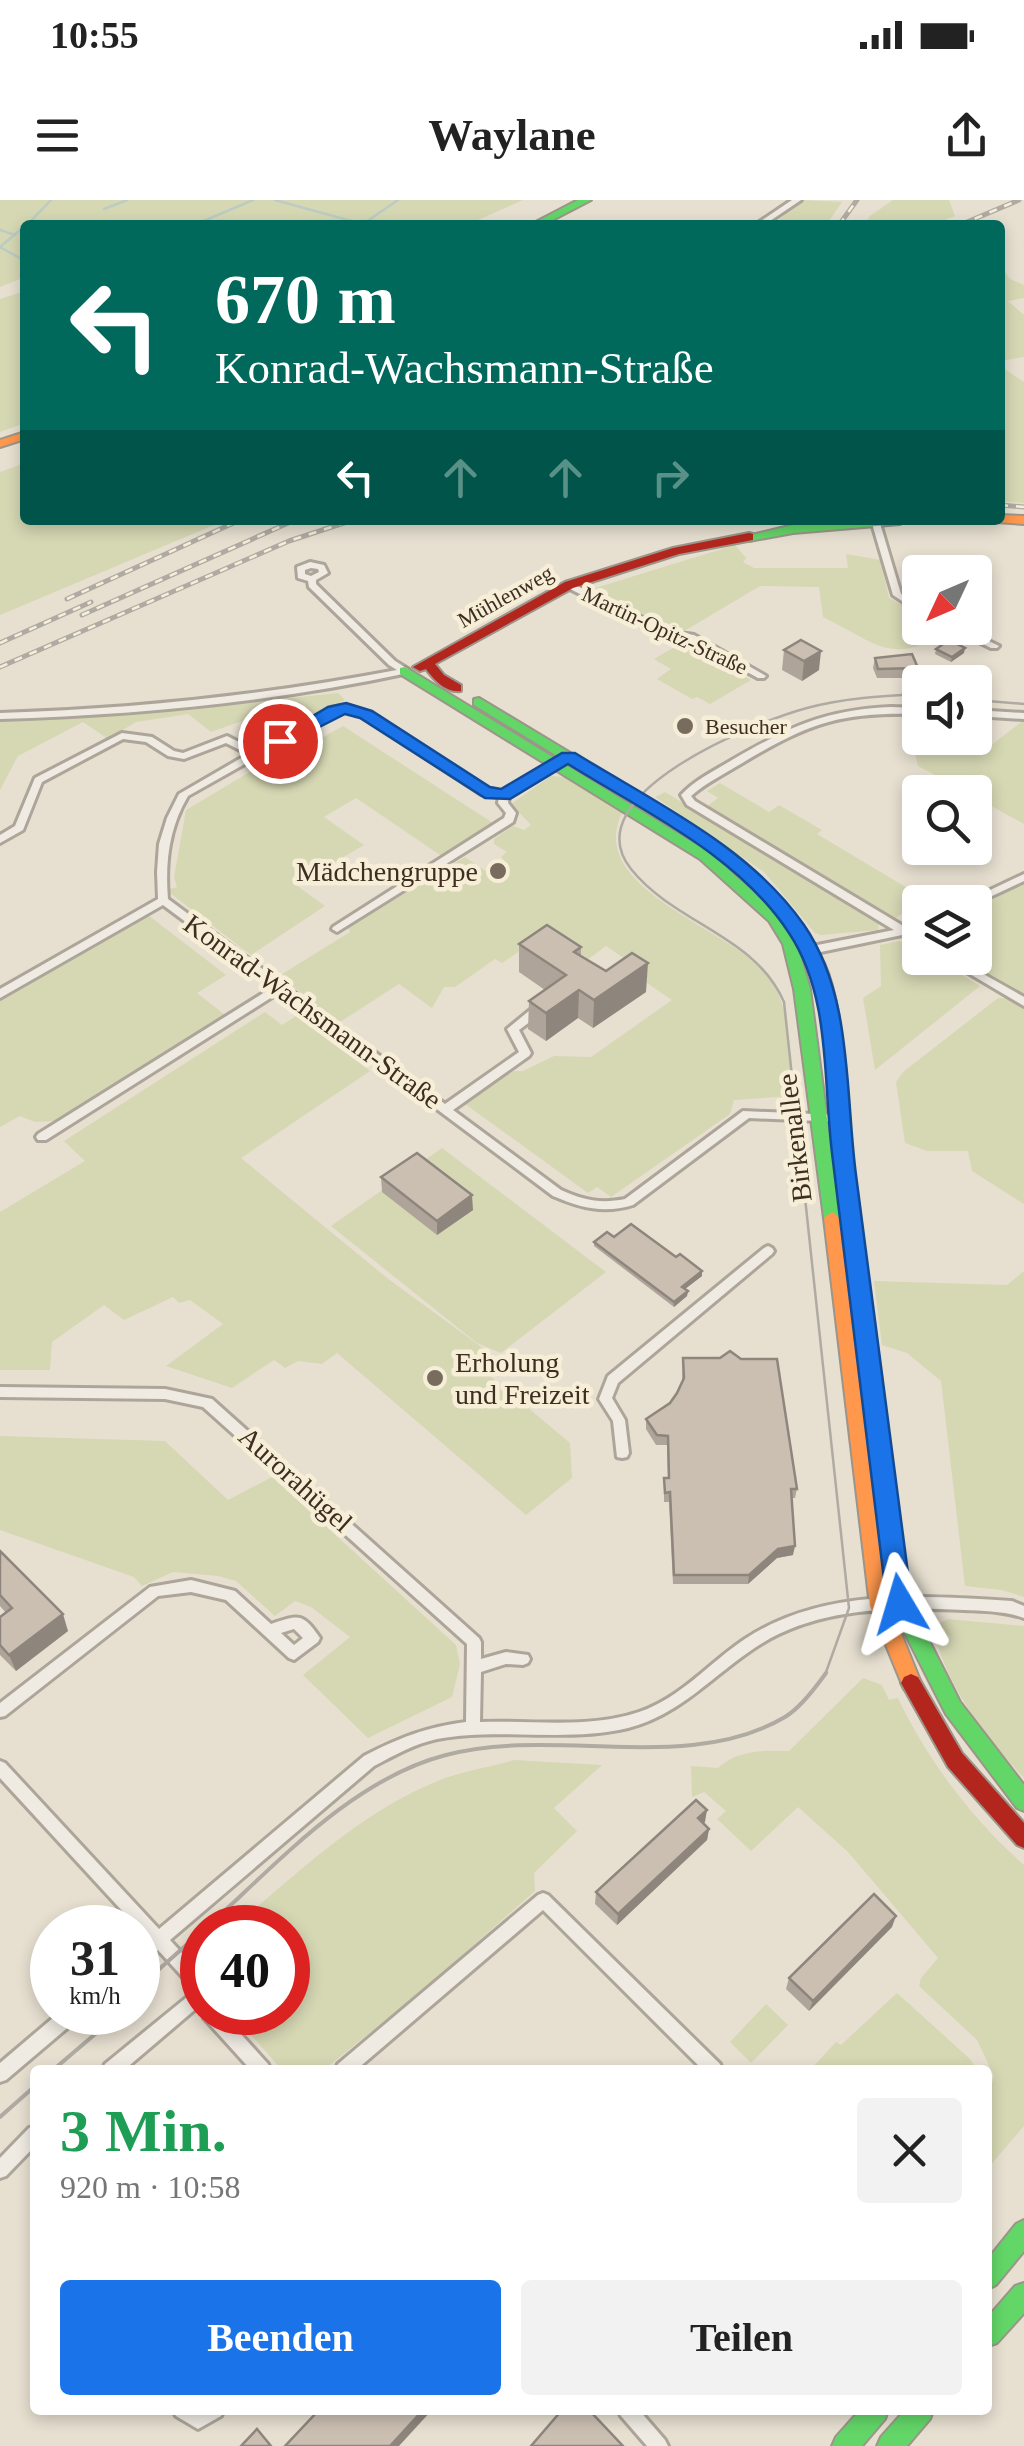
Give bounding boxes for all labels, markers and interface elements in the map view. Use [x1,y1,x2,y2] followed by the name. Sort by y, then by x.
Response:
[50,14,139,56] text: 10:55
[30,108,85,163] icon: menu
[939,108,994,163] icon: share
[428,110,596,160] text: Waylane
[50,260,180,390] icon: left
[215,261,396,338] text: 670 m
[215,343,714,393] text: Konrad-Wachsmann-Straße
[328,450,383,505] icon: left
[433,450,488,505] icon: ahead
[538,450,593,505] icon: ahead
[643,450,698,505] icon: right
[902,555,992,645] north arrow
[902,555,992,975] map controls
[453,560,557,633] street label: Mühlenweg
[578,581,751,680] street label: Martin-Opitz-Straße
[902,665,992,755] button: sound
[238,699,323,784] pin
[253,714,308,769] icon: arrive
[705,714,788,739] place label: Besucher
[674,715,696,737] marker: Besucher
[902,775,992,865] button: search
[296,856,478,887] place label: Mädchengruppe
[487,860,509,882] marker: Mädchengruppe
[902,885,992,975] button: layers
[178,908,447,1115] street label: Konrad-Wachsmann-Straße
[771,1072,818,1204] street label: Birkenallee
[455,1347,590,1410] place label: Erholung und Freizeit
[424,1367,446,1389] marker: Erholung und Freizeit
[233,1421,359,1538] street label: Aurorahügel
[848,1552,952,1656] position arrow
[180,1905,310,2035] speed limit sign: 40
[70,1930,120,1986] text: 31
[69,1982,121,2009] text: km/h
[60,2098,227,2164] text: 3 Min.
[857,2098,962,2203] button: close
[60,2169,240,2205] text: 920 m · 10:58
[60,2280,501,2395] button: Beenden
[521,2280,962,2395] button: Teilen

